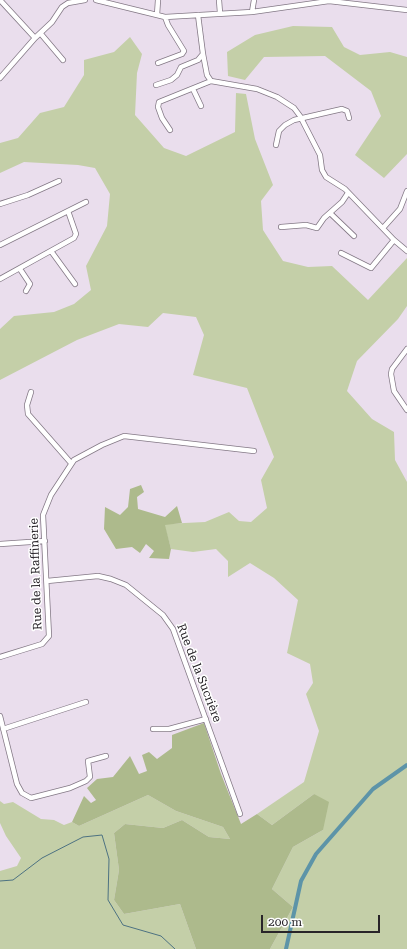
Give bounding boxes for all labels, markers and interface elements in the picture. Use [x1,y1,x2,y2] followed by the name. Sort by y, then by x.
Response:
[27,518,45,630] street label: Rue de la Raffinerie
[174,622,224,724] street label: Rue de la Sucrière
[263,907,382,933] scale bar
[268,915,302,929] text: 200 m

